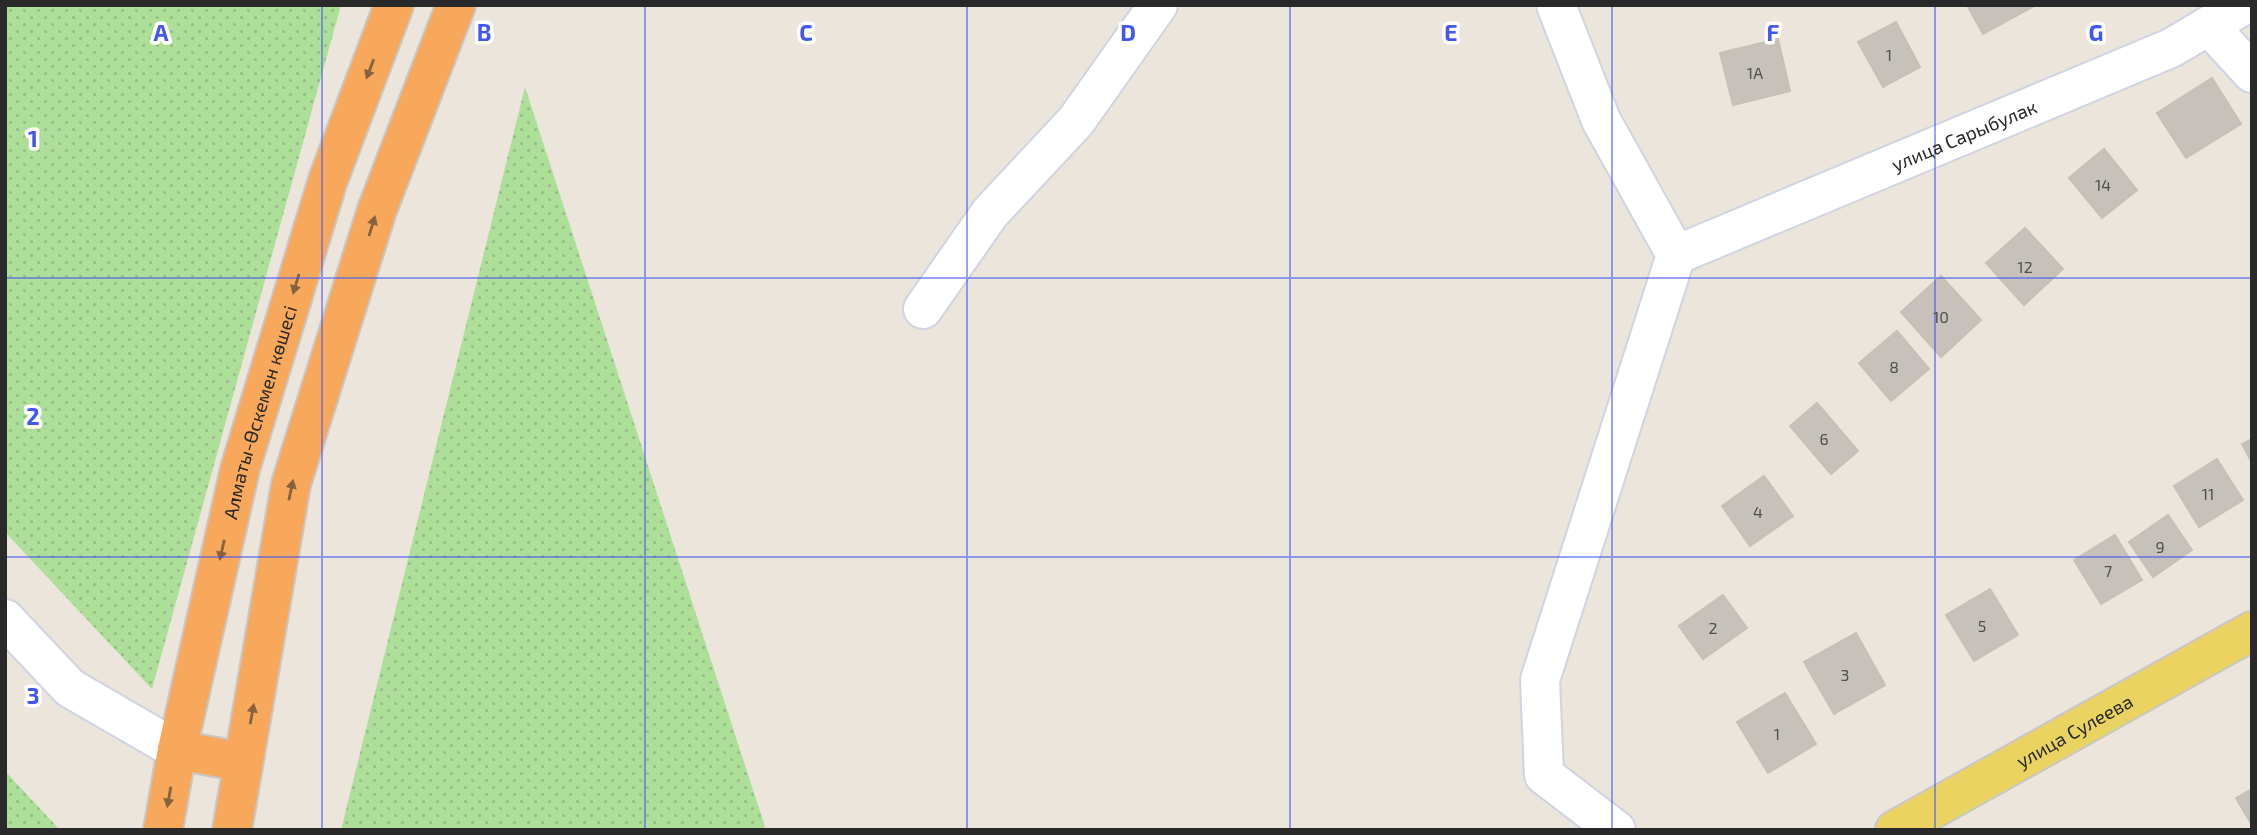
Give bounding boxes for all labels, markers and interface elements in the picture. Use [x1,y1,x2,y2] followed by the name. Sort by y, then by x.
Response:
[153,18,169,46] text: A
[477,18,491,46] text: B
[799,18,813,46] text: C
[1120,18,1136,46] text: D
[1444,18,1458,46] text: E
[1767,18,1780,46] text: F
[2089,18,2103,46] text: G
[1886,45,1892,64] house number: 1
[364,59,375,80] one-way arrow
[1747,63,1763,82] house number: 1А
[1888,94,2040,176] street label: улица Сарыбулак
[28,124,38,152] text: 1
[2095,175,2111,194] house number: 14
[368,215,378,236] one-way arrow
[2017,257,2033,276] house number: 12
[291,274,301,295] one-way arrow
[218,303,301,521] street label: Алматы-Өскемен көшесі
[1933,307,1949,326] house number: 10
[1889,357,1899,376] house number: 8
[26,402,40,430] text: 2
[1819,429,1829,448] house number: 6
[285,479,296,501] one-way arrow
[2202,484,2214,503] house number: 11
[1753,502,1763,521] house number: 4
[2155,537,2165,556] house number: 9
[216,539,227,561] one-way arrow
[2104,561,2112,580] house number: 7
[1978,616,1986,635] house number: 5
[1709,618,1718,637] house number: 2
[1841,665,1849,684] house number: 3
[26,681,40,709] text: 3
[2012,689,2136,773] street label: улица Сулеева
[247,703,258,725] one-way arrow
[1774,724,1780,743] house number: 1
[163,786,174,808] one-way arrow

